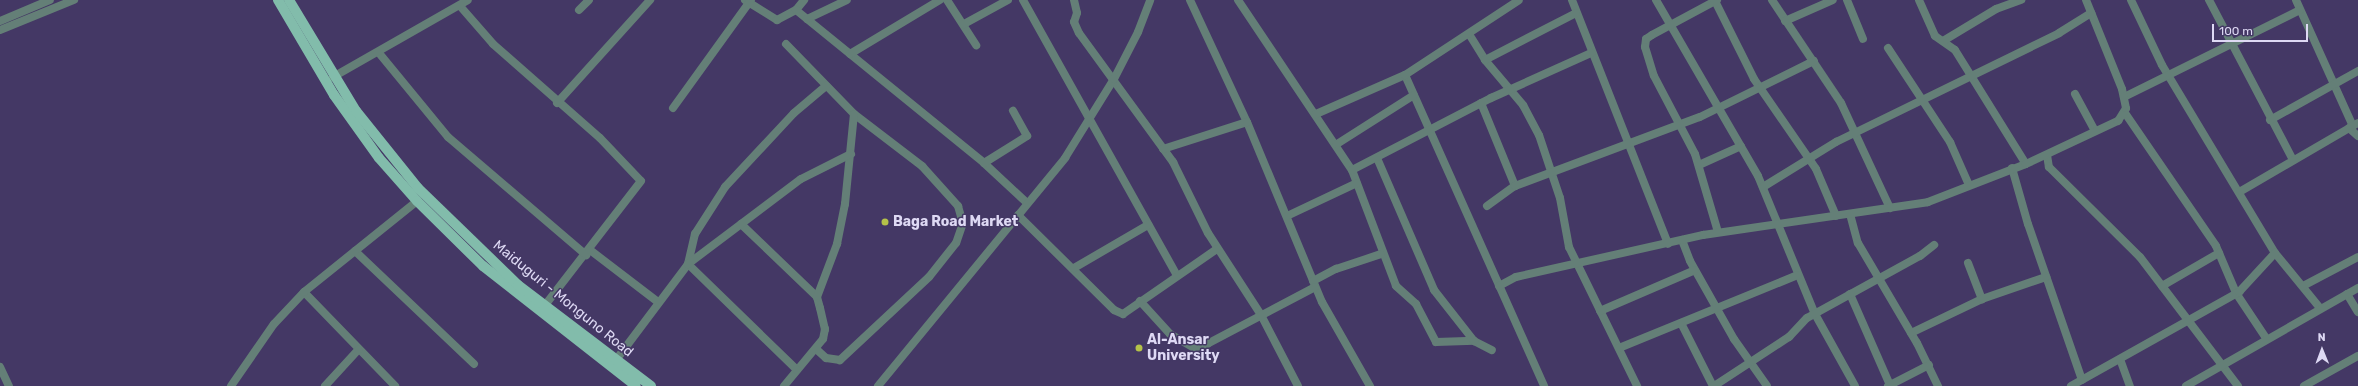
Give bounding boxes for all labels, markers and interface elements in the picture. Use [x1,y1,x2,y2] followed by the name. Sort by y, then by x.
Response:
[2214,16,2310,42] scale bar
[2219,24,2253,38] text: 100 m
[893,214,1018,230] place label: Baga Road Market
[880,217,890,227] marker: Baga Road Market
[489,237,637,361] street label: Maiduguri - Monguno Road
[2302,330,2342,370] north arrow
[2318,331,2326,344] text: N
[1147,332,1220,364] place label: Al-Ansar University
[1134,343,1144,353] marker: Al-Ansar University

